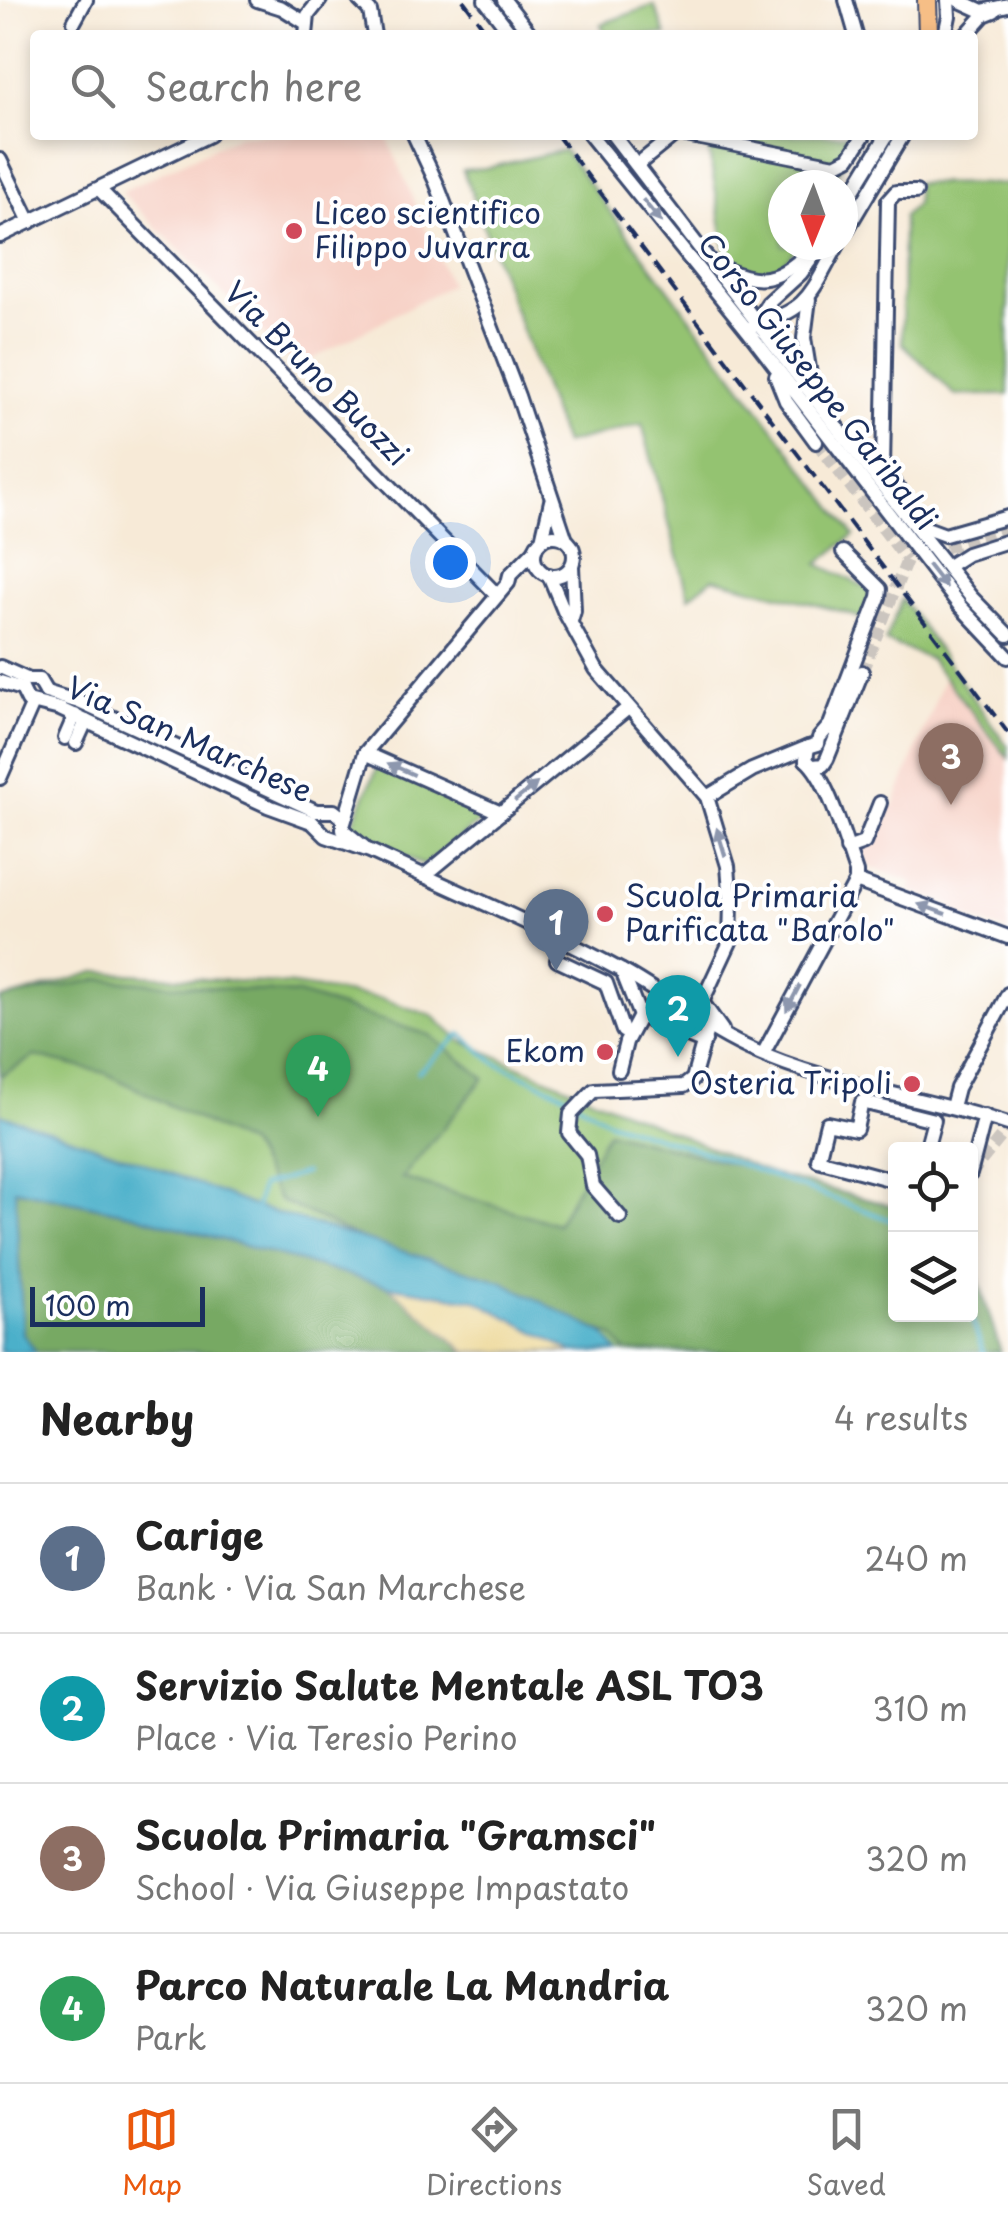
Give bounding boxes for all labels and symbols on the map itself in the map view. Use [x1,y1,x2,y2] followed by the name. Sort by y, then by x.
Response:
[768,170,858,260] north arrow
[314,189,541,268] place label: Liceo scientifico Filippo Juvarra
[641,198,662,223] one-way arrow
[283,220,305,242] marker: Liceo scientifico Filippo Juvarra
[688,222,950,539] street label: Corso Giuseppe Garibaldi
[215,269,421,475] street label: Via Bruno Buozzi
[425,537,476,588] your location
[926,563,946,589] one-way arrow
[60,663,320,812] street label: Via San Marchese
[918,722,984,805] pin: 3
[386,761,416,777] one-way arrow
[514,782,539,804] one-way arrow
[712,827,727,857] one-way arrow
[625,872,895,951] place label: Scuola Primaria Parificata "Barolo"
[524,888,588,971] pin: 1
[916,901,946,916] one-way arrow
[594,903,616,925] marker: Scuola Primaria Parificata "Barolo"
[646,974,710,1057] pin: 2
[785,983,802,1012] one-way arrow
[505,1027,585,1072] place label: Ekom
[286,1034,350,1117] pin: 4
[594,1041,616,1063] marker: Ekom
[690,1059,892,1104] place label: Osteria Tripoli
[901,1073,923,1095] marker: Osteria Tripoli
[30,1282,205,1326] scale bar

